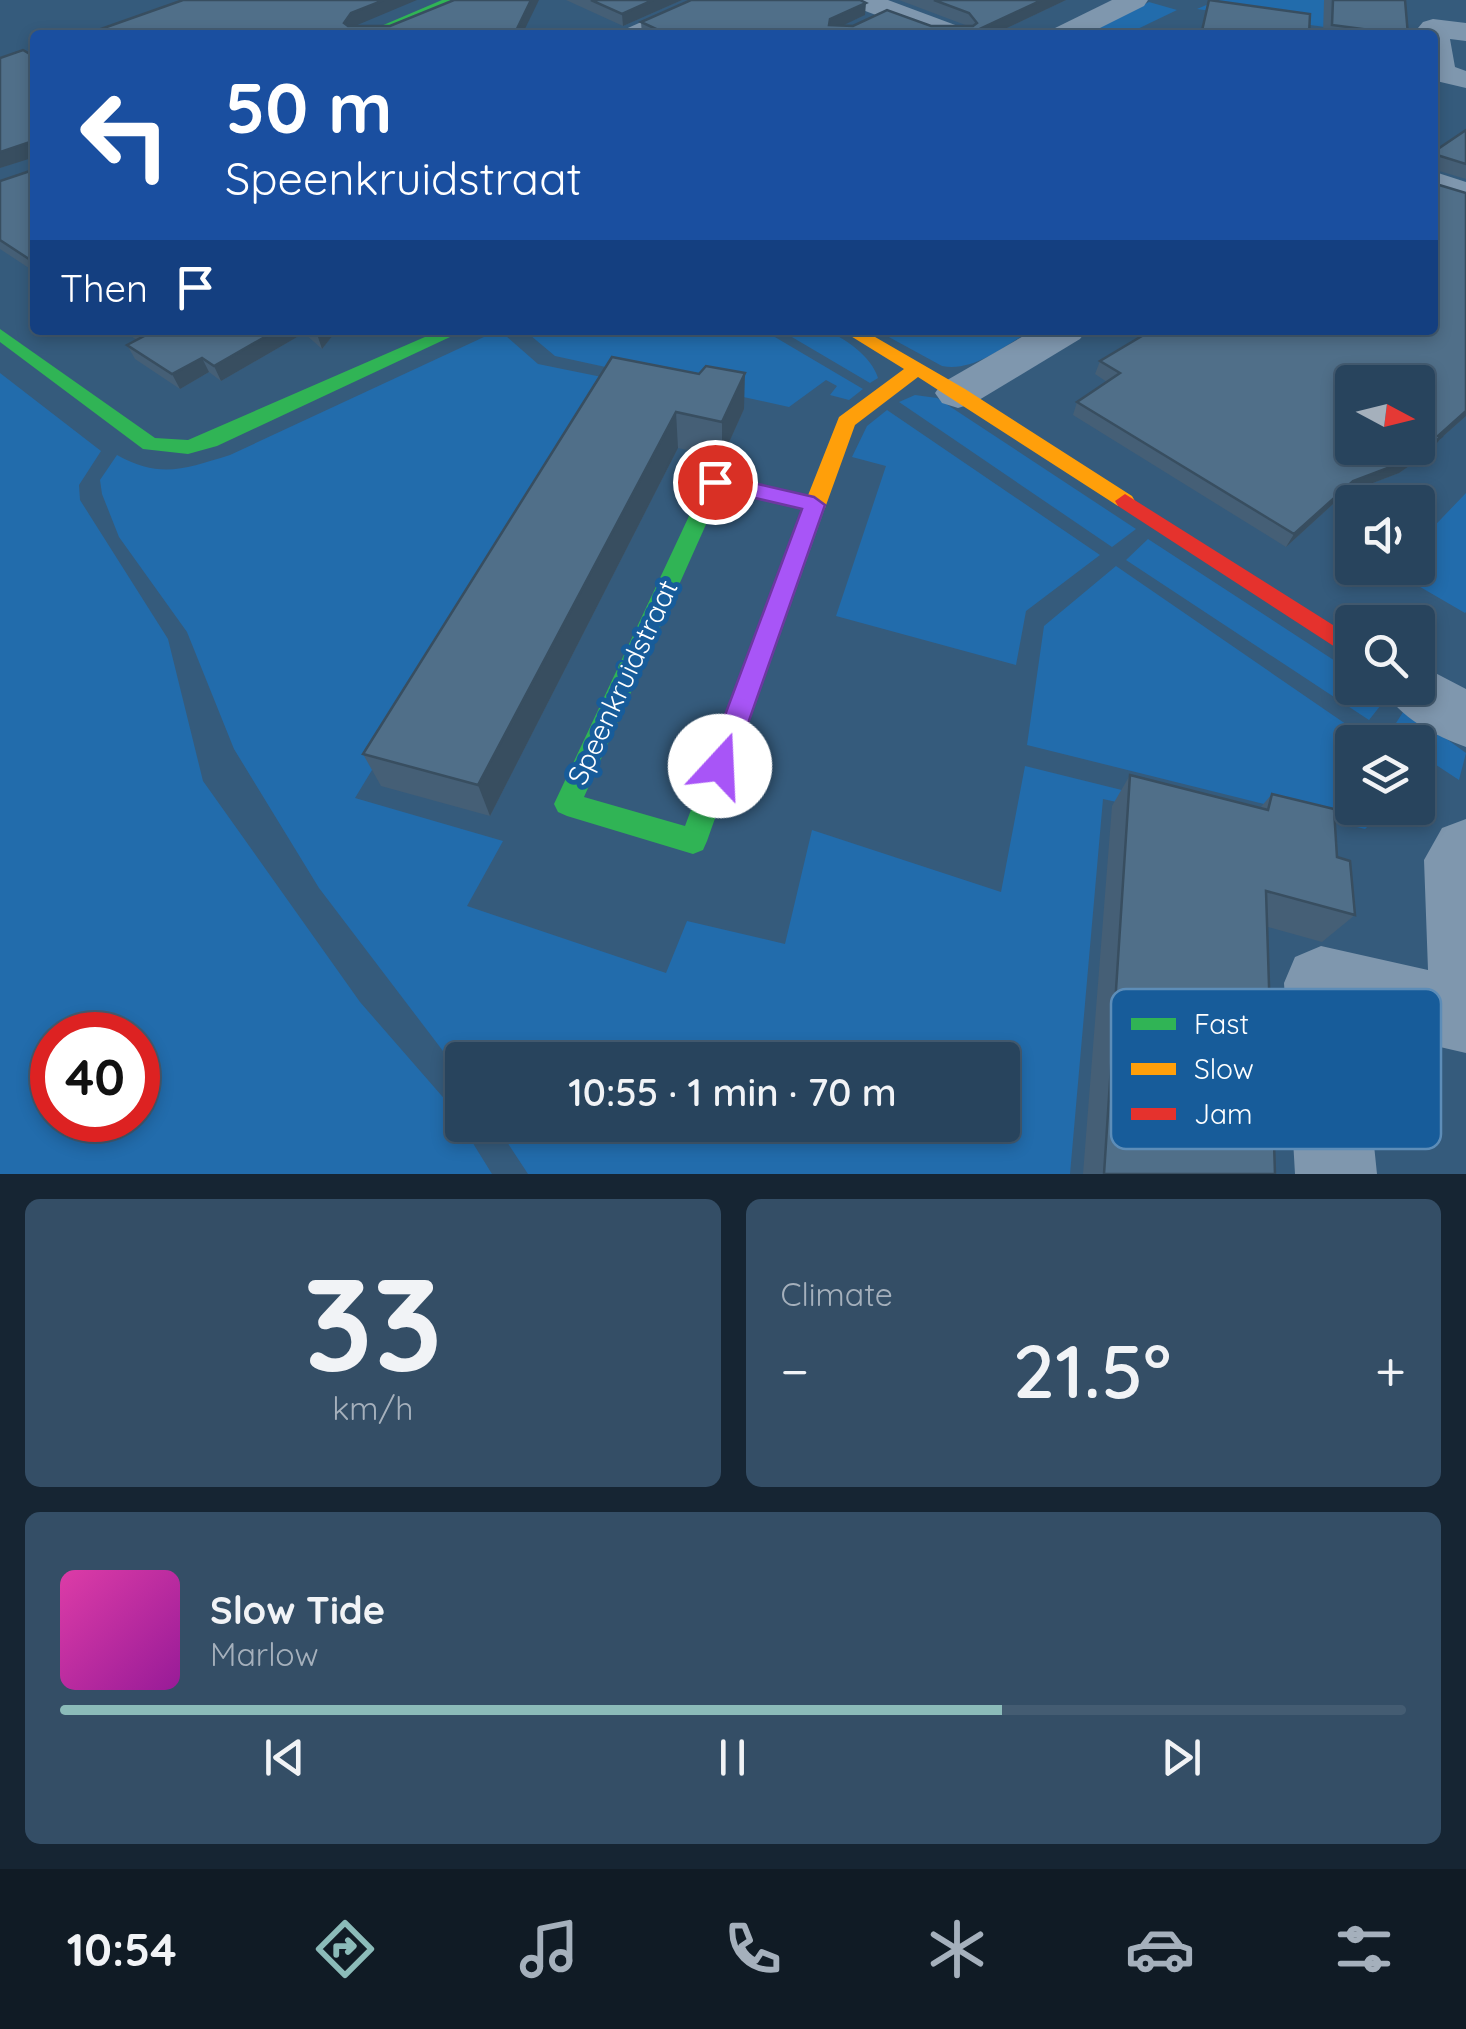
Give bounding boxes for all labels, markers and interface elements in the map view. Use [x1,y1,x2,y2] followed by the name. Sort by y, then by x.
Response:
[225,63,392,151] text: 50 m
[60,70,190,200] icon: left
[225,150,582,206] text: Speenkruidstraat
[168,260,223,315] icon: arrive
[60,264,148,312] text: Then
[1335,365,1435,465] north arrow
[1335,365,1435,825] map controls
[673,440,758,525] pin
[688,455,743,510] icon: arrive
[1335,485,1435,585] button: sound
[559,574,685,790] street label: Speenkruidstraat
[1335,605,1435,705] button: search
[668,714,772,818] position arrow
[1335,725,1435,825] button: layers
[1111,989,1441,1149] legend
[1194,1006,1249,1041] text: Fast
[30,1012,160,1142] speed limit sign: 40
[1194,1051,1254,1086] text: Slow
[568,1068,897,1116] text: 10:55 · 1 min · 70 m
[1194,1096,1253,1131] text: Jam
[303,1241,443,1404] text: 33
[781,1274,893,1314] text: Climate
[1013,1323,1171,1417] text: 21.5°
[781,1336,809,1405] text: −
[1375,1336,1406,1405] text: +
[332,1388,413,1428] text: km/h
[210,1586,385,1634] text: Slow Tide
[210,1634,319,1674] text: Marlow
[257,1730,312,1785] icon: previous
[705,1730,760,1785] icon: pause
[1154,1730,1209,1785] icon: next
[310,1914,380,1984] icon: directions
[514,1914,584,1984] icon: music
[718,1914,788,1984] icon: phone
[922,1914,992,1984] icon: climate
[1125,1914,1195,1984] icon: car
[1329,1914,1399,1984] icon: filters
[67,1921,177,1977] text: 10:54

